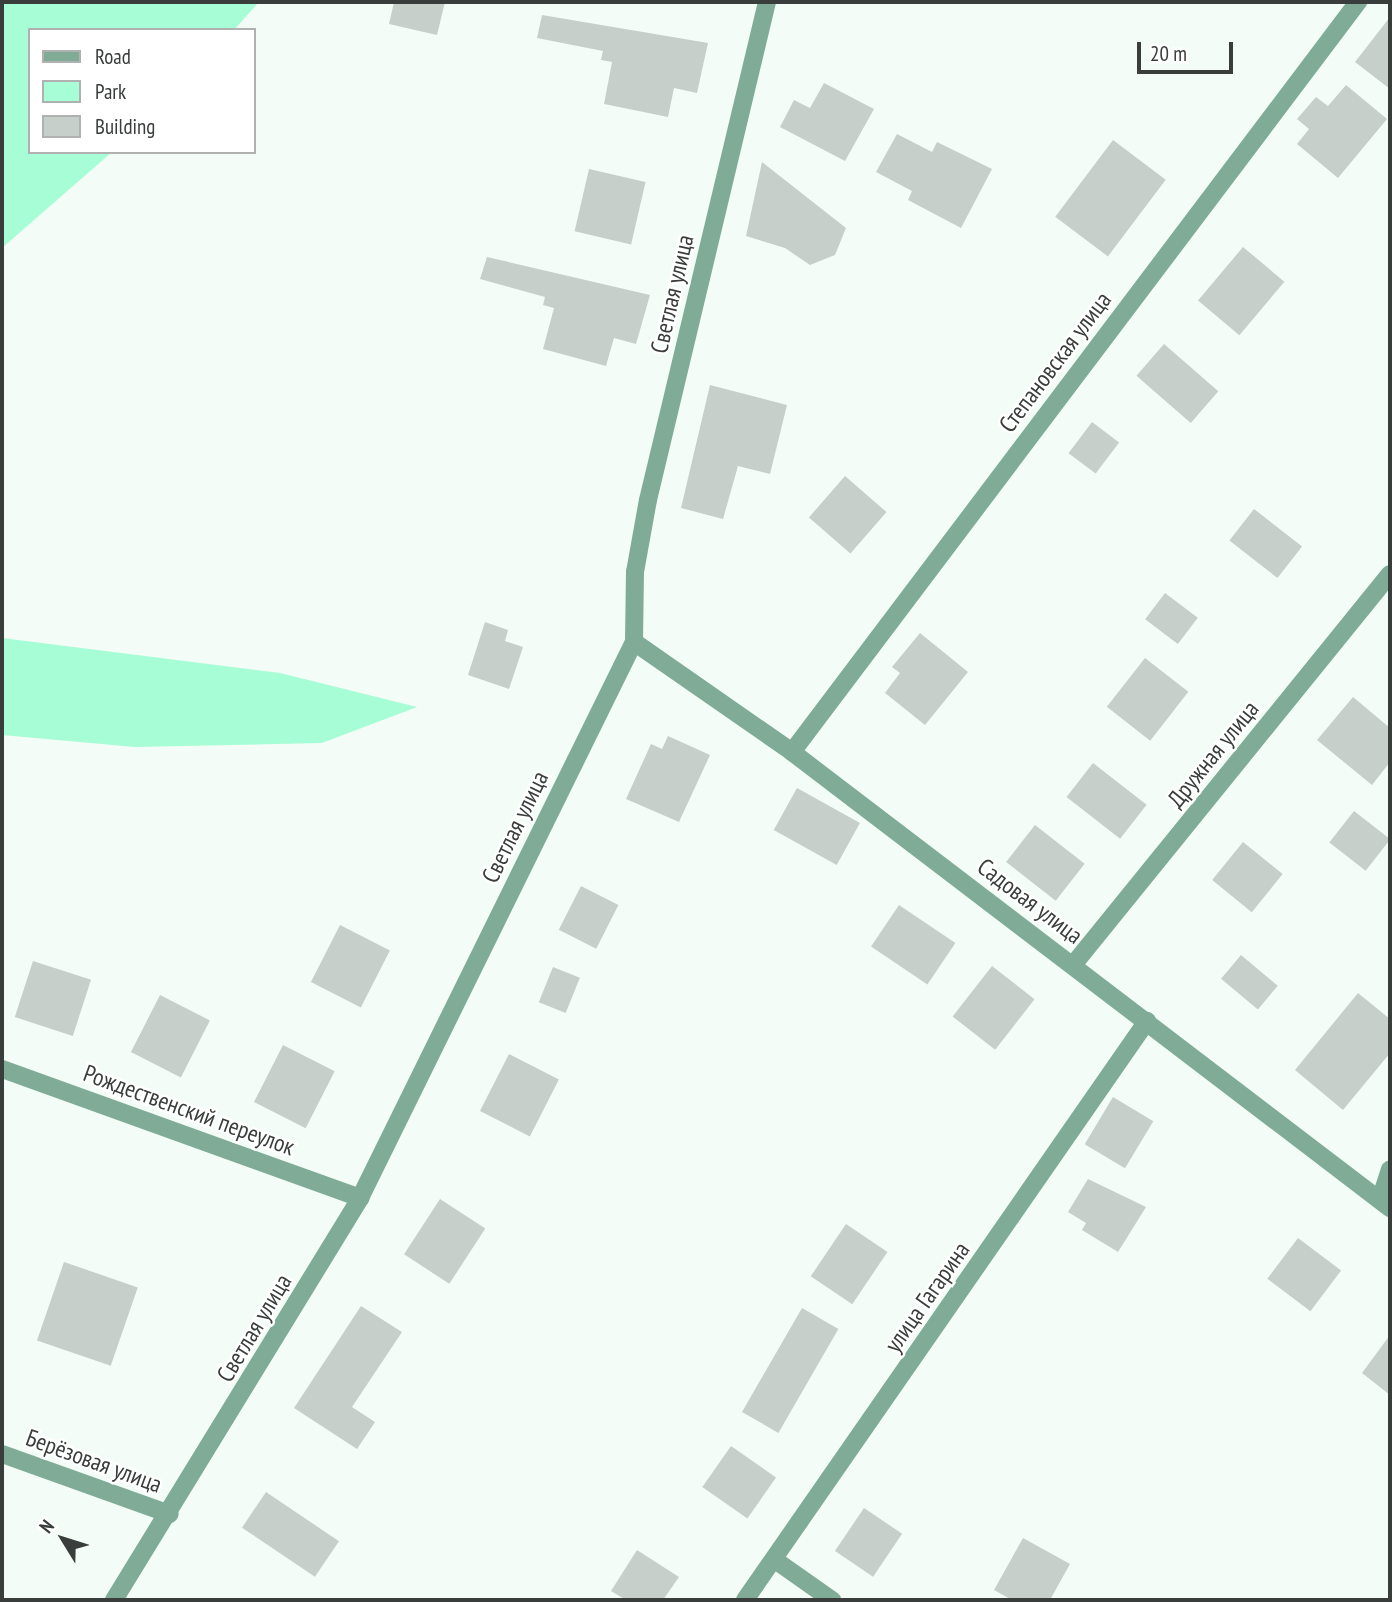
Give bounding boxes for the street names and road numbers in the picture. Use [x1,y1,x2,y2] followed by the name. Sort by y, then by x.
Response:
[644,232,700,356] street label: Светлая улица
[993,286,1117,438] street label: Степановская улица
[1161,695,1265,813] street label: Дружная улица
[476,766,554,888] street label: Светлая улица
[972,852,1088,950] street label: Садовая улица
[80,1058,298,1162] street label: Рождественский переулок
[878,1236,976,1358] street label: улица Гагарина
[211,1269,297,1387] street label: Светлая улица
[22,1423,166,1499] street label: Берёзовая улица

